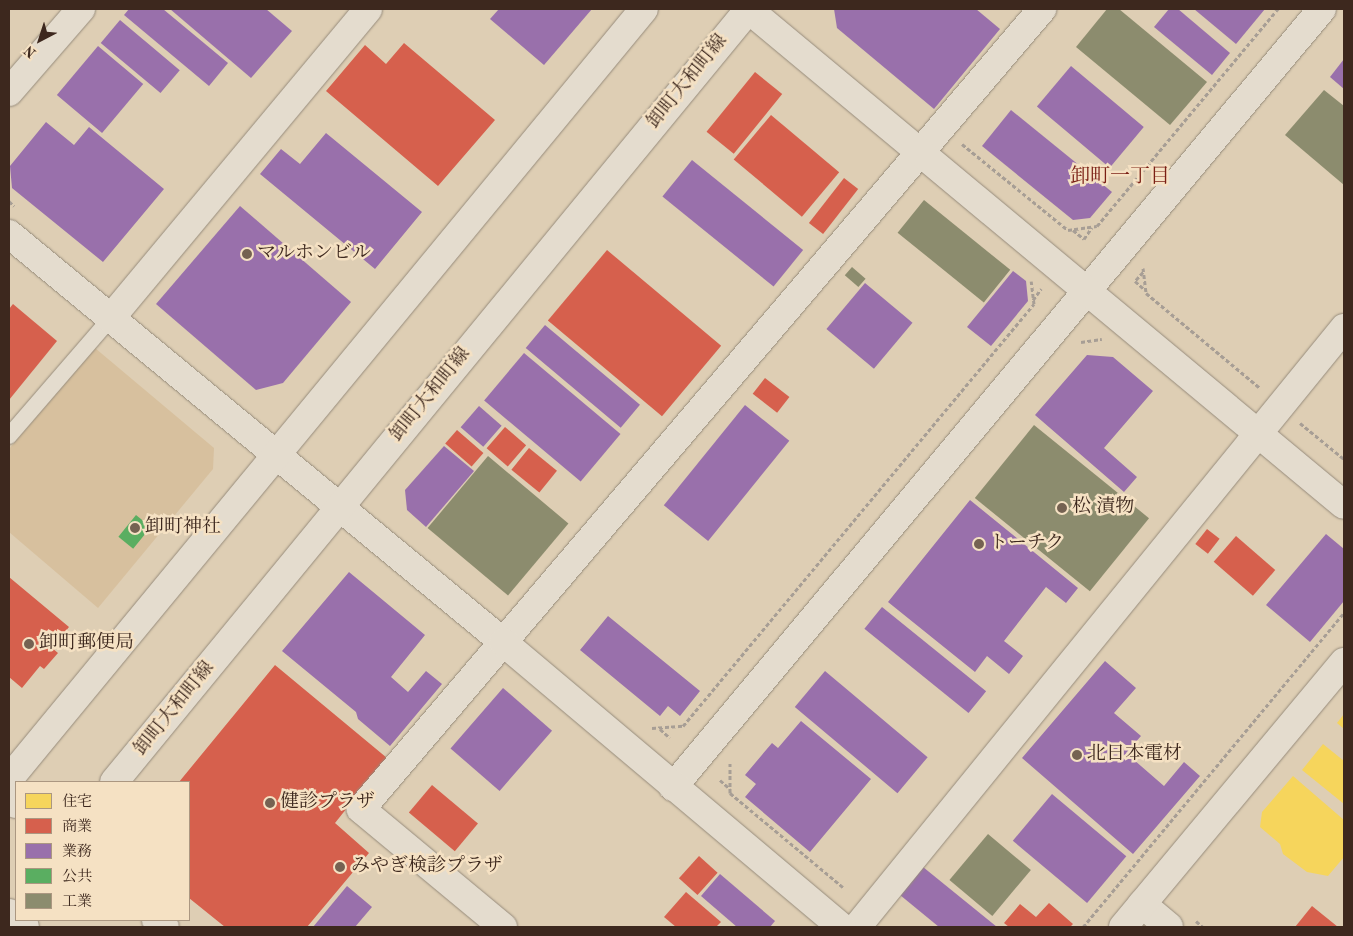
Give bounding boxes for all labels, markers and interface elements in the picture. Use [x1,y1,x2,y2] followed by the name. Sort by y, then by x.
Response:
[15,15,65,65] north arrow
[643,31,733,133] street label: 卸町大和町線
[22,43,39,60] text: N
[1070,165,1170,189] district label: 卸町一丁目
[257,243,371,265] place label: マルホンビル
[241,248,253,260] marker: マルホンビル
[386,344,476,446] street label: 卸町大和町線
[1072,497,1134,519] place label: 松 漬物
[1056,502,1068,514] marker: 松 漬物
[145,517,221,539] place label: 卸町神社
[129,522,141,534] marker: 卸町神社
[989,533,1065,555] place label: トーチク
[973,538,985,550] marker: トーチク
[39,633,134,655] place label: 卸町郵便局
[23,638,35,650] marker: 卸町郵便局
[130,658,220,760] street label: 卸町大和町線
[1087,744,1182,766] place label: 北日本電材
[1071,749,1083,761] marker: 北日本電材
[15,781,190,921] legend
[280,792,375,814] place label: 健診プラザ
[62,795,92,810] text: 住宅
[264,797,276,809] marker: 健診プラザ
[62,820,92,835] text: 商業
[62,845,92,860] text: 業務
[351,856,503,878] place label: みやぎ検診プラザ
[333,860,347,874] marker: みやぎ検診プラザ
[62,870,92,885] text: 公共
[62,895,92,910] text: 工業

